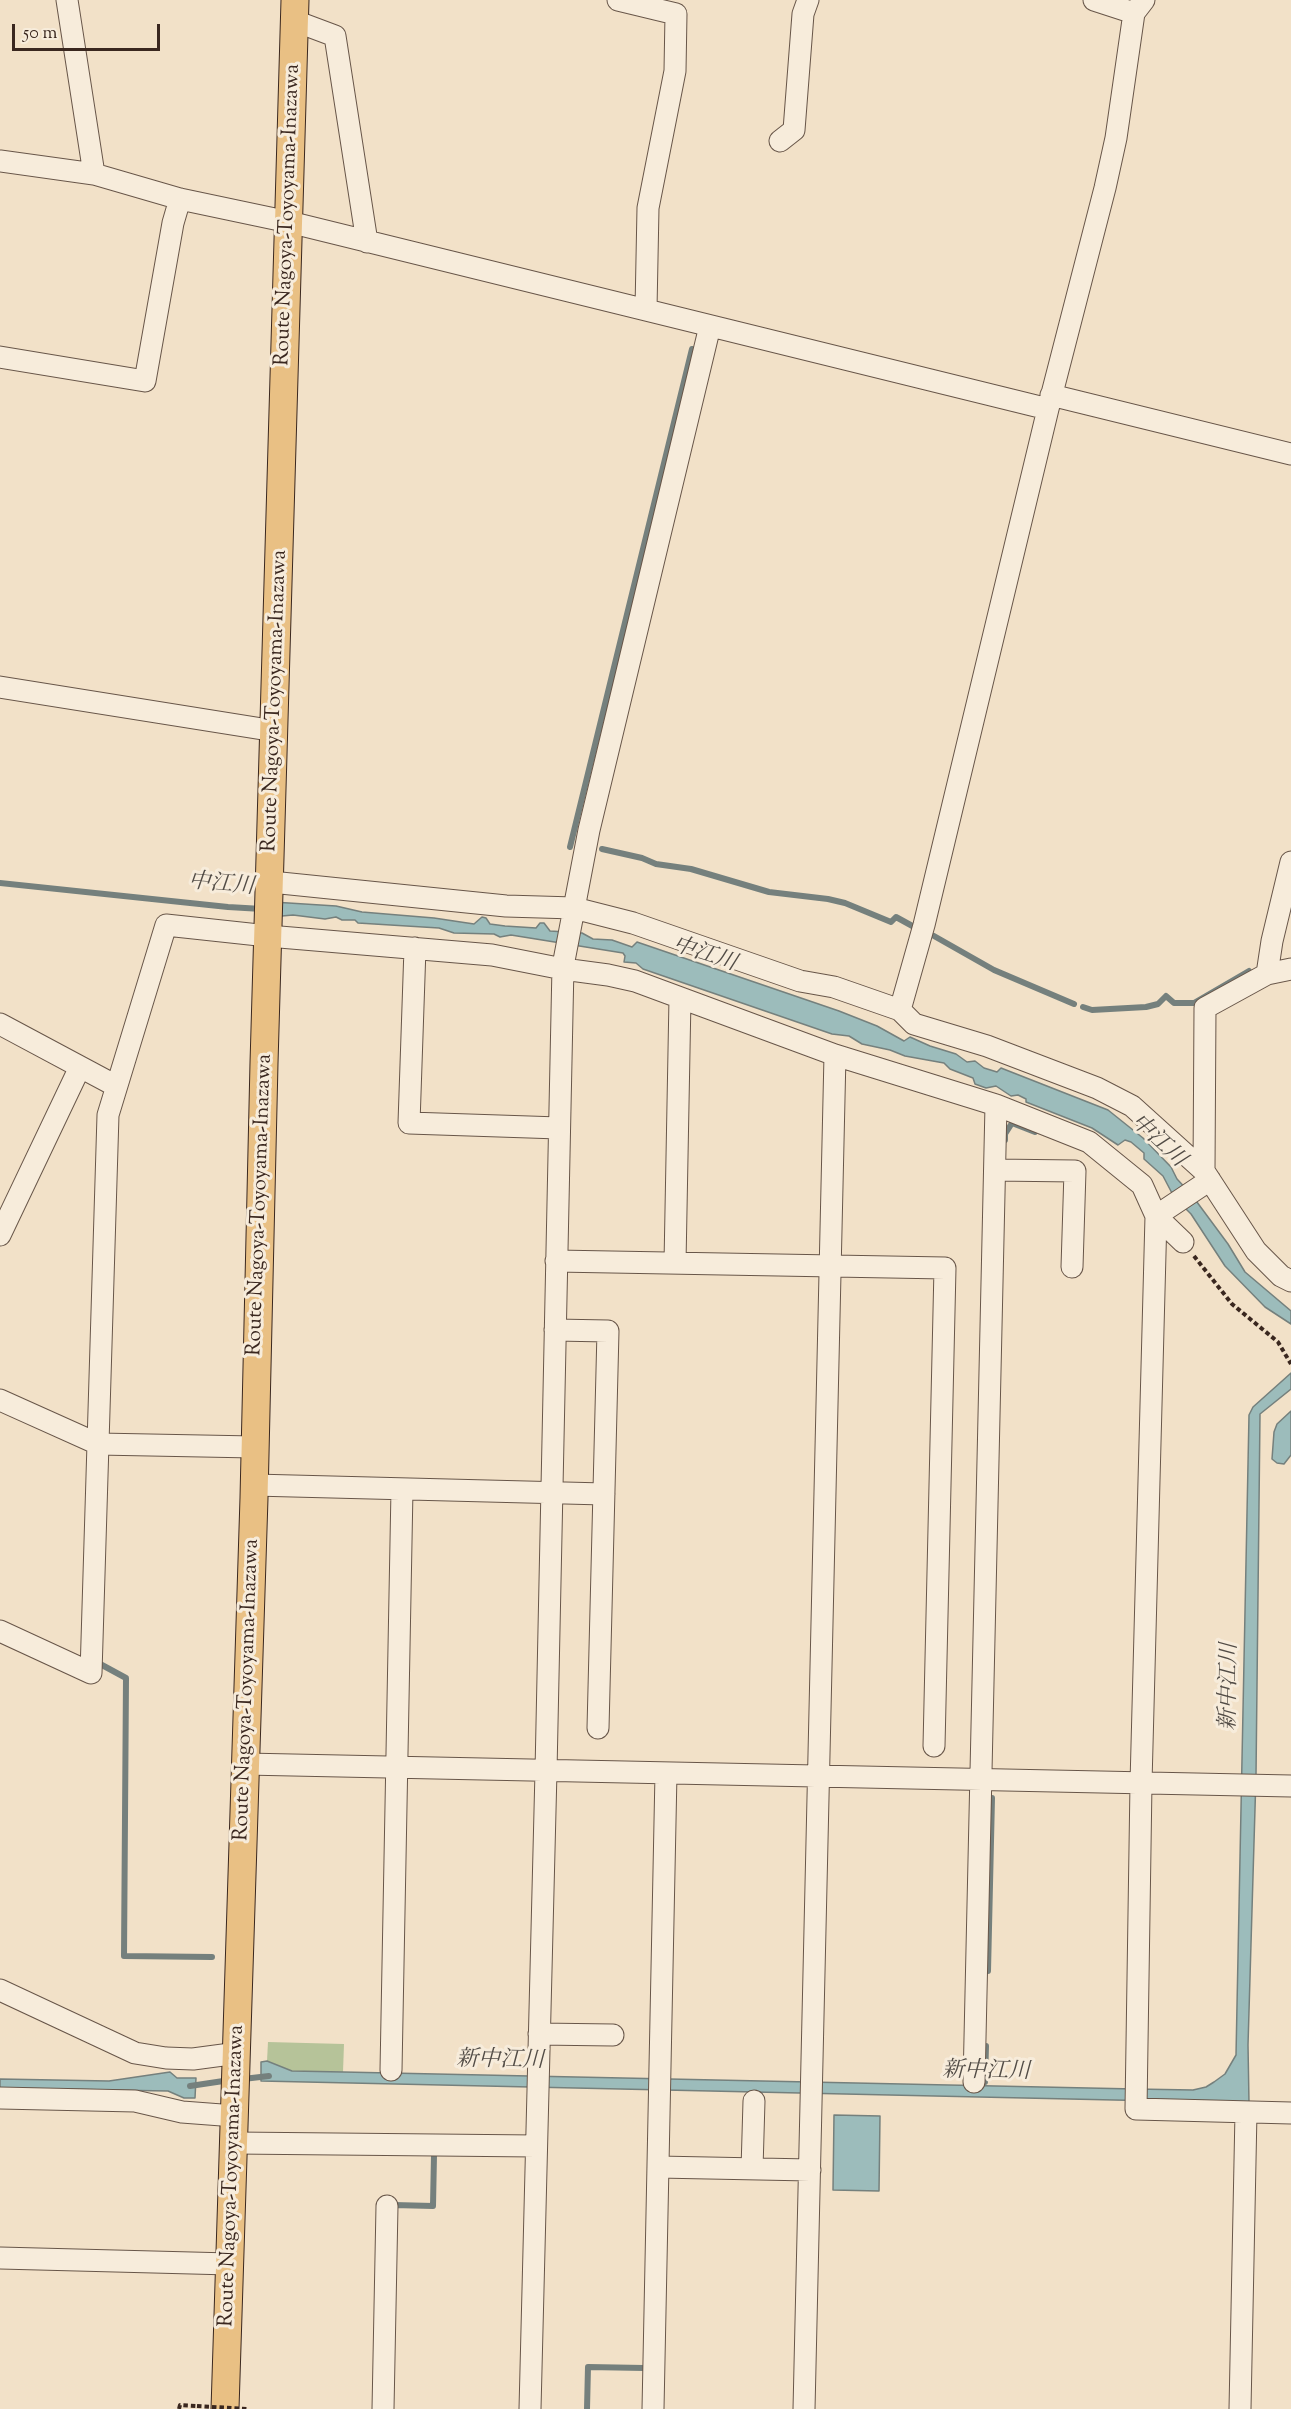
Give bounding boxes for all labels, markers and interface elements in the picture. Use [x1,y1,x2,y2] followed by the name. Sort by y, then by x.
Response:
[15,12,164,50] scale bar
[23,21,57,47] text: 50 m
[271,64,307,366] street label: Route Nagoya-Toyoyama-Inazawa
[258,550,294,852] street label: Route Nagoya-Toyoyama-Inazawa
[187,870,255,902] water label: 中江川
[669,933,739,979] water label: 中江川
[243,1054,279,1356] street label: Route Nagoya-Toyoyama-Inazawa
[1124,1110,1190,1174] water label: 中江川
[230,1539,266,1841] street label: Route Nagoya-Toyoyama-Inazawa
[1217,1643,1245,1731] water label: 新中江川
[215,2025,251,2327] street label: Route Nagoya-Toyoyama-Inazawa
[456,2048,544,2076] water label: 新中江川
[942,2059,1030,2087] water label: 新中江川

